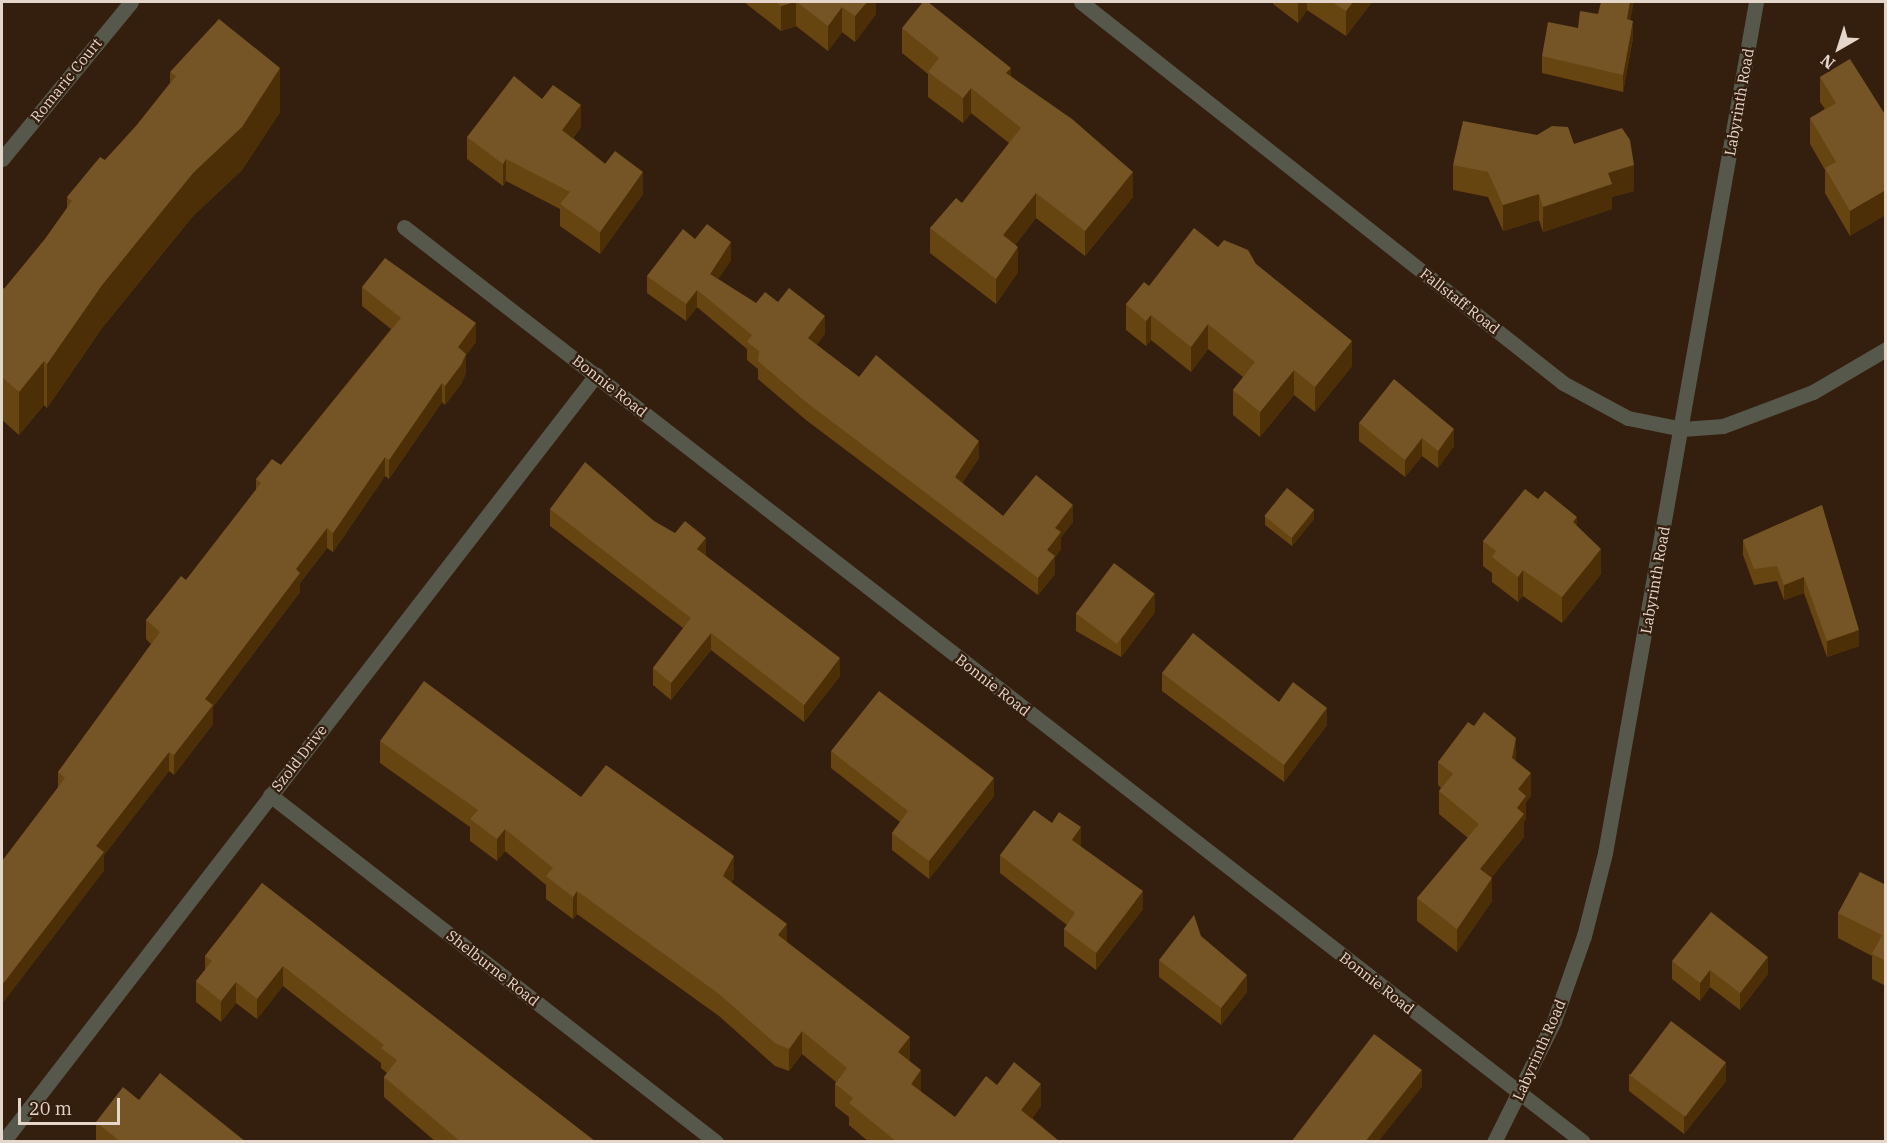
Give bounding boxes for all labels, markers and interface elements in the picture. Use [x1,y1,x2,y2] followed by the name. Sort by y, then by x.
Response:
[1809,18,1869,78] north arrow
[27,34,105,126] street label: Romaric Court
[1721,47,1757,157] street label: Labyrinth Road
[1816,50,1839,74] text: N
[1417,264,1503,338] street label: Fallstaff Road
[569,351,651,421] street label: Bonnie Road
[1637,525,1673,635] street label: Labyrinth Road
[952,650,1034,720] street label: Bonnie Road
[267,721,331,795] street label: Szold Drive
[443,926,543,1010] street label: Shelburne Road
[1336,948,1418,1018] street label: Bonnie Road
[1509,997,1569,1103] street label: Labyrinth Road
[21,1086,123,1124] scale bar
[29,1097,72,1120] text: 20 m

